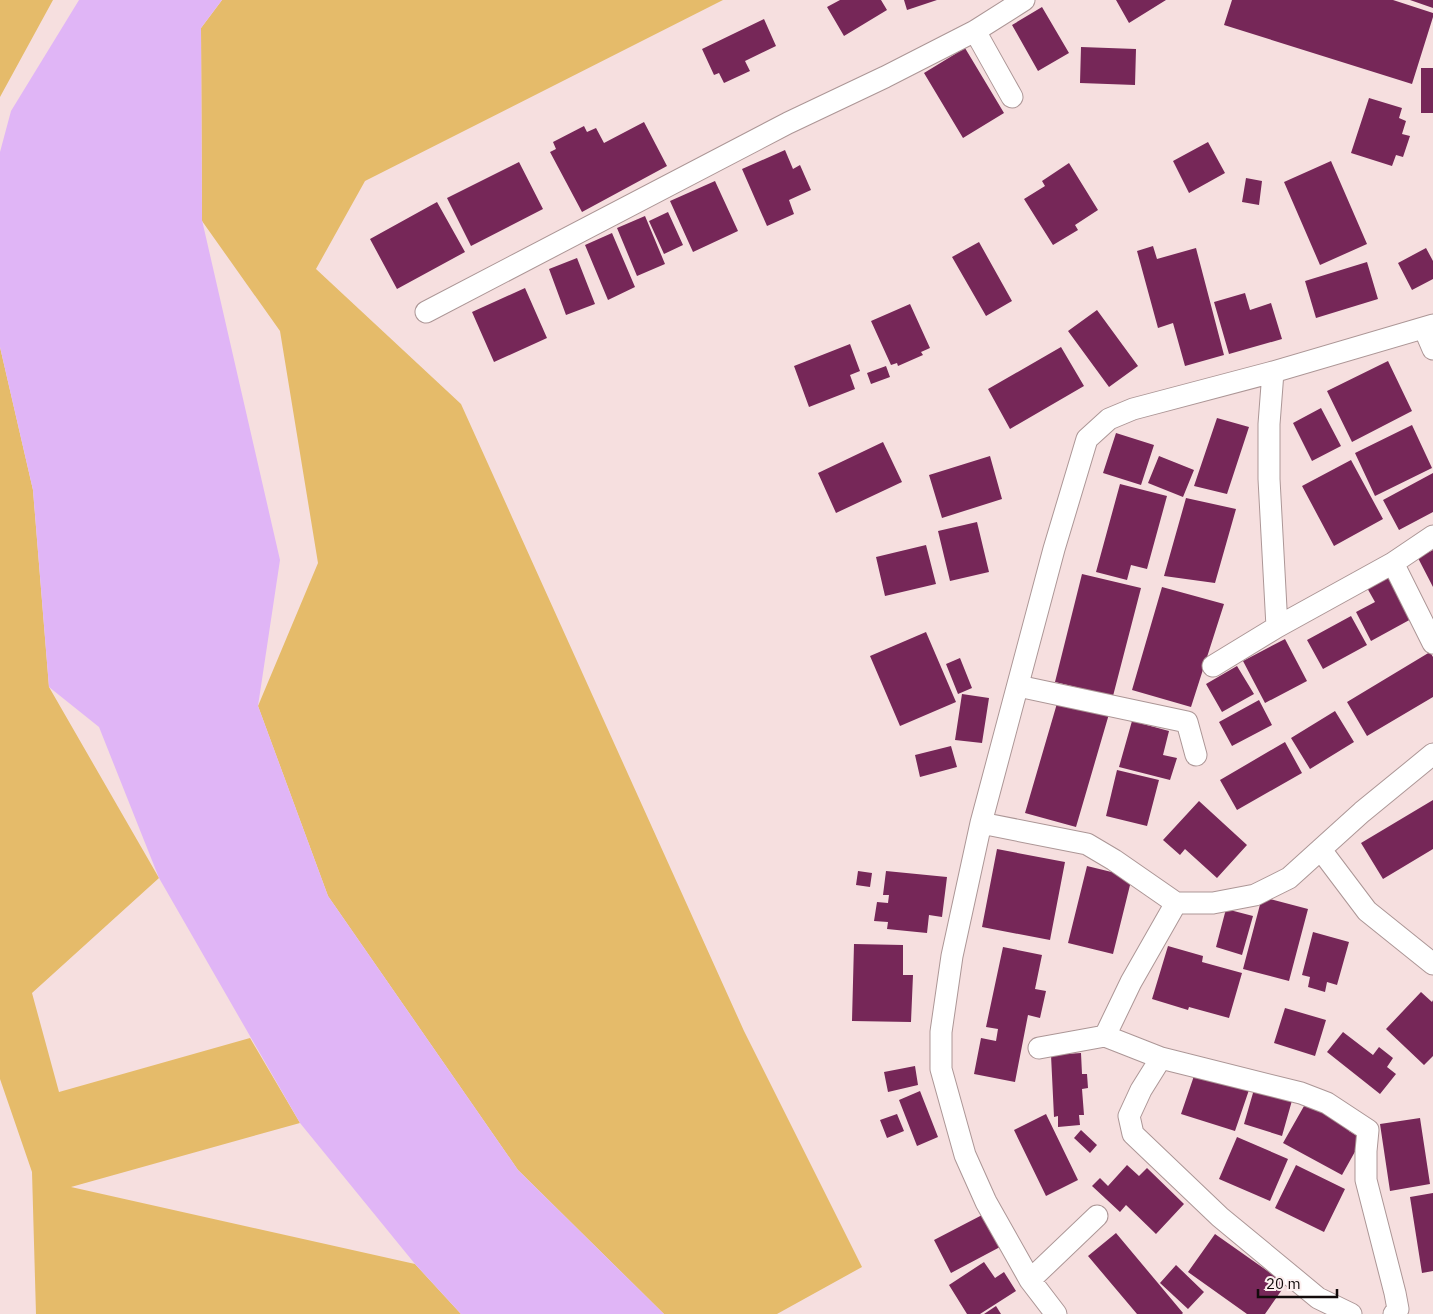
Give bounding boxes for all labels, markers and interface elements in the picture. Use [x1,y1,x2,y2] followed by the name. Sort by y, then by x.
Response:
[1258,1266,1337,1298] scale bar
[1266,1274,1301,1293] text: 20 m

